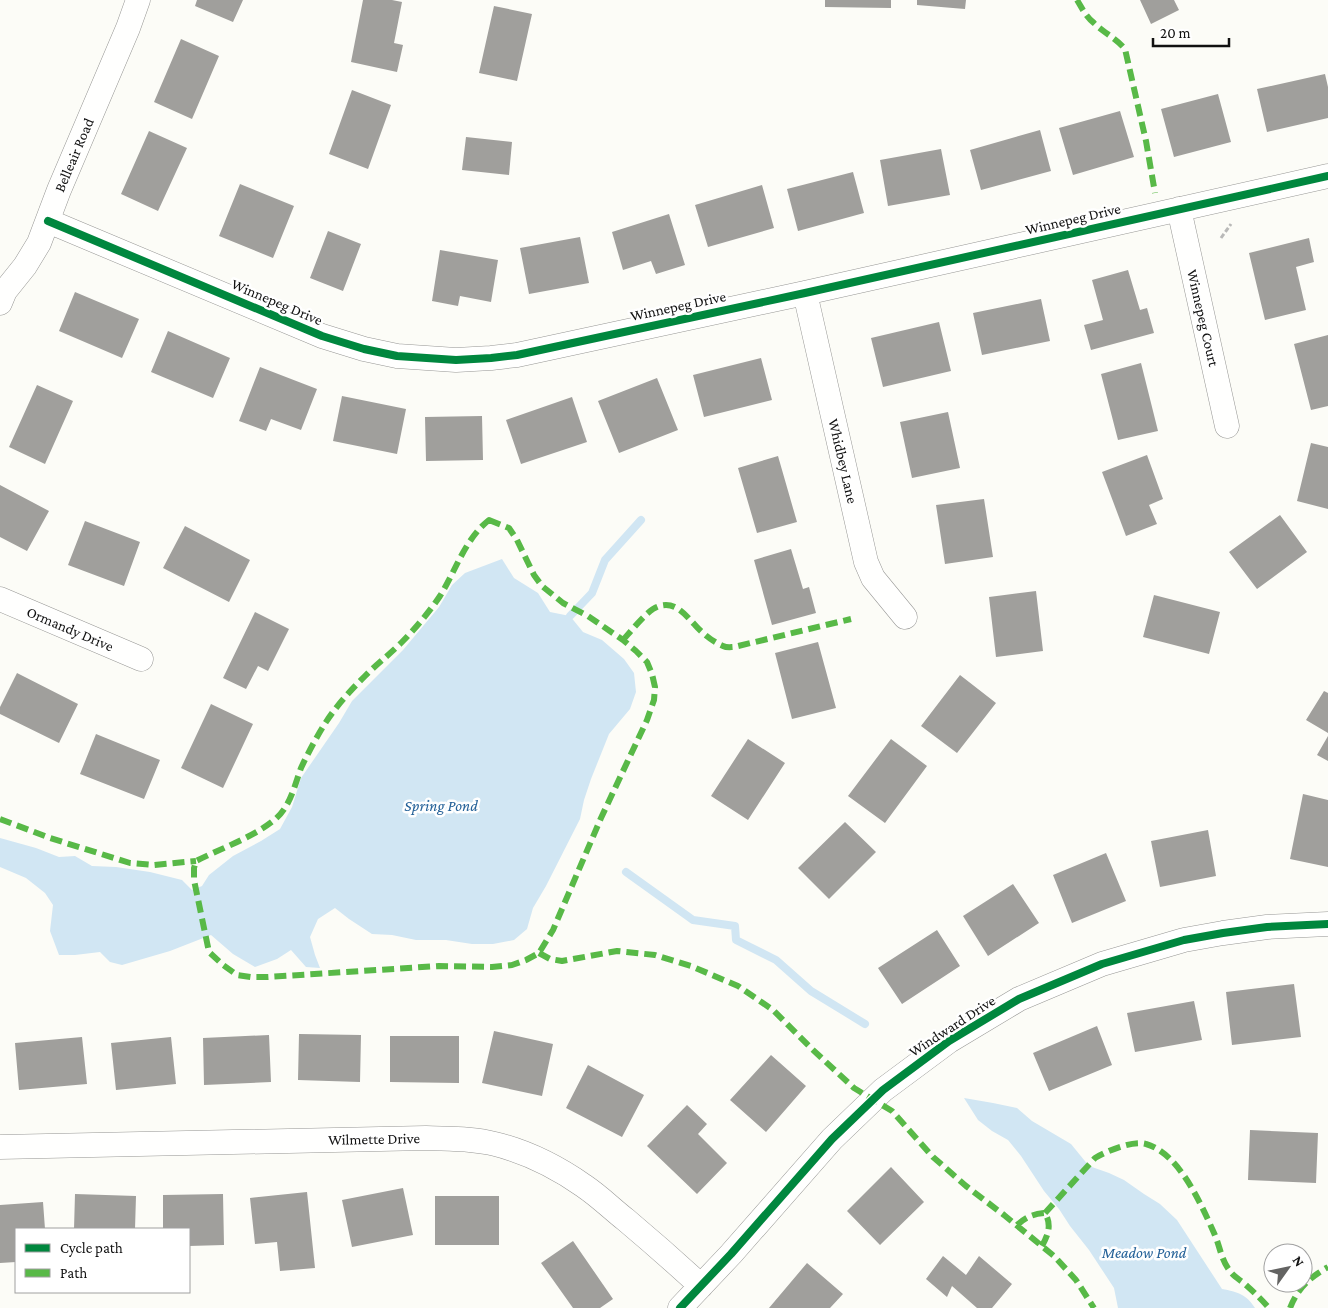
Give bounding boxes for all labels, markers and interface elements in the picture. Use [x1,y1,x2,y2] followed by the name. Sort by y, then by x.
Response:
[1153,15,1229,47] scale bar
[1160,25,1191,41] text: 20 m
[51,116,97,194] street label: Belleair Road
[1024,200,1123,239] street label: Winnepeg Drive
[1183,268,1222,369] street label: Winnepeg Court
[229,276,325,329] street label: Winnepeg Drive
[629,288,728,325] street label: Winnepeg Drive
[824,417,861,506] street label: Whidbey Lane
[24,604,116,656] street label: Ormandy Drive
[404,797,478,815] water label: Spring Pond
[906,992,998,1060] street label: Windward Drive
[328,1130,420,1148] street label: Wilmette Drive
[15,1228,190,1293] legend
[60,1240,123,1257] text: Cycle path
[1263,1243,1313,1293] north arrow
[1101,1244,1187,1261] water label: Meadow Pond
[1290,1253,1308,1270] text: N
[60,1265,87,1281] text: Path

